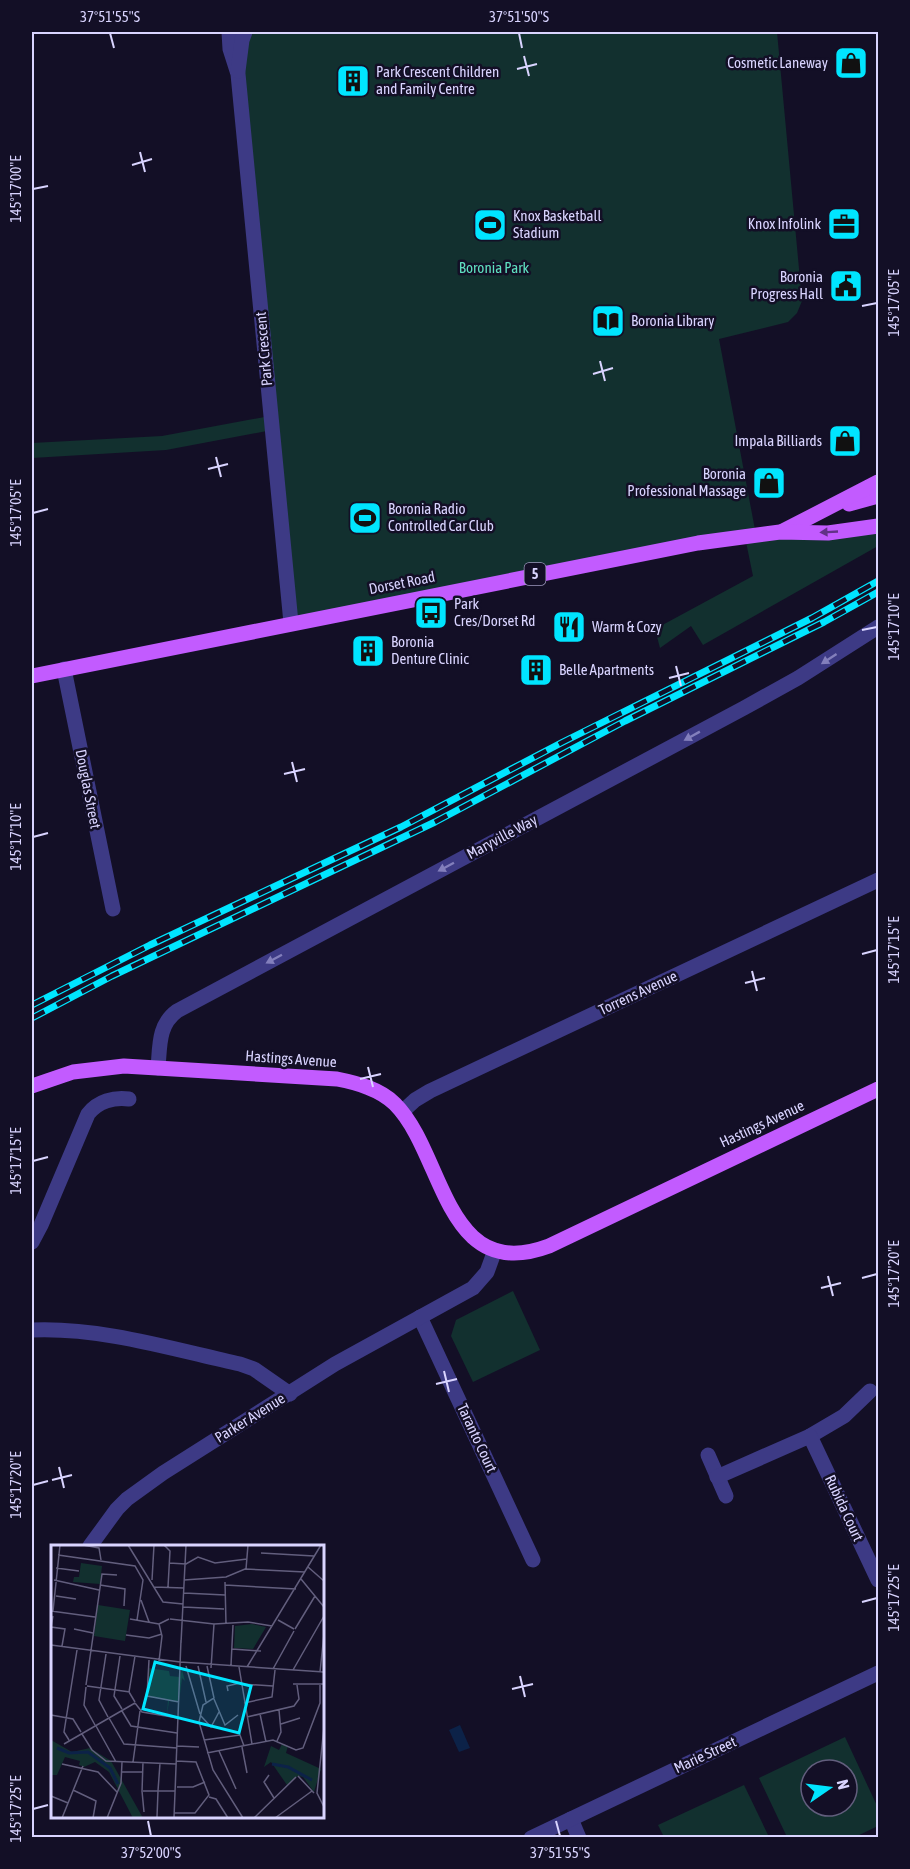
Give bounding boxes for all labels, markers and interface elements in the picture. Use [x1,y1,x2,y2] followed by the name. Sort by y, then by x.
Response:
[80,8,140,25] text: 37°51'55"S
[489,8,549,25] text: 37°51'50"S
[833,45,869,81] shop icon: Cosmetic Laneway
[727,54,828,71] place label: Cosmetic Laneway
[335,63,371,99] building icon: Park Crescent Children and Family Centre
[376,63,499,97] place label: Park Crescent Children and Family Centre
[7,155,24,223] text: 145°17'00"E
[826,206,862,242] office icon: Knox Infolink
[472,207,508,243] sports icon: Knox Basketball Stadium
[513,207,602,241] place label: Knox Basketball Stadium
[748,215,821,232] place label: Knox Infolink
[459,259,530,276] park label: Boronia Park
[750,268,823,302] place label: Boronia Progress Hall
[828,268,864,304] public building icon: Boronia Progress Hall
[885,269,902,337] text: 145°17'05"E
[590,303,626,339] library icon: Boronia Library
[252,311,275,387] street label: Park Crescent
[631,312,714,329] place label: Boronia Library
[827,423,863,459] shop icon: Impala Billiards
[735,432,822,449] place label: Impala Billiards
[627,465,746,499] place label: Boronia Professional Massage
[751,465,787,501] shop icon: Boronia Professional Massage
[7,479,24,547] text: 145°17'05"E
[347,500,383,536] sports icon: Boronia Radio Controlled Car Club
[388,500,494,534] place label: Boronia Radio Controlled Car Club
[820,527,839,537] one-way arrow
[524,563,546,585] road number: 5
[367,568,436,597] street label: Dorset Road
[885,593,902,661] text: 145°17'10"E
[413,595,449,631] bus stop icon: Park Cres/Dorset Rd
[454,595,535,629] place label: Park Cres/Dorset Rd
[551,609,587,645] restaurant icon: Warm & Cozy
[592,618,662,635] place label: Warm & Cozy
[350,633,386,669] building icon: Boronia Denture Clinic
[391,633,469,667] place label: Boronia Denture Clinic
[518,652,554,688] building icon: Belle Apartments
[821,653,838,664] one-way arrow
[559,661,654,678] place label: Belle Apartments
[684,731,701,741] one-way arrow
[72,748,105,830] street label: Douglas Street
[7,803,24,871] text: 145°17'10"E
[464,811,540,862] street label: Maryville Way
[437,861,455,871] one-way arrow
[885,916,902,984] text: 145°17'15"E
[265,954,282,964] one-way arrow
[596,967,680,1018] street label: Torrens Avenue
[245,1047,337,1070] street label: Hastings Avenue
[717,1096,807,1151] street label: Hastings Avenue
[7,1127,24,1195] text: 145°17'15"E
[885,1240,902,1308] text: 145°17'20"E
[211,1389,288,1446] street label: Parker Avenue
[454,1401,501,1475] street label: Taranto Court
[7,1451,24,1519] text: 145°17'20"E
[822,1472,867,1544] street label: Rubida Court
[51,1545,324,1818] inset map
[885,1564,902,1632] text: 145°17'25"E
[671,1733,739,1776] street label: Marie Street
[799,1758,859,1818] north arrow
[7,1775,24,1843] text: 145°17'25"E
[834,1778,853,1791] text: N
[121,1844,181,1861] text: 37°52'00"S
[530,1844,590,1861] text: 37°51'55"S

